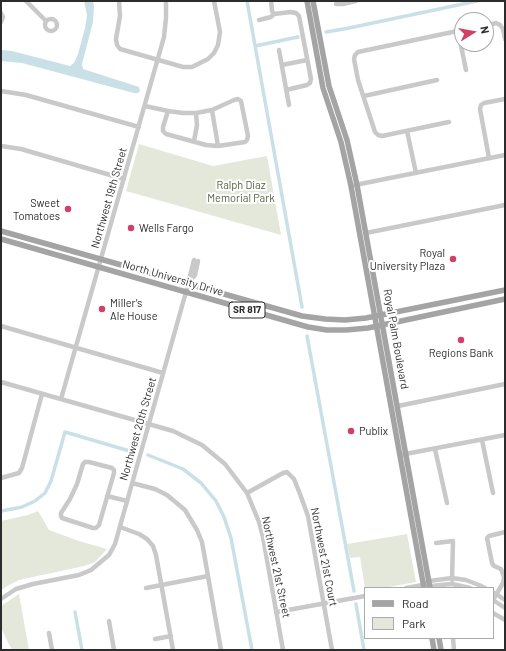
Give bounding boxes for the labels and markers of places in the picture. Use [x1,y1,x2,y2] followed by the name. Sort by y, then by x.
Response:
[13,196,60,222] place label: Sweet Tomatoes
[63,204,73,214] marker: Sweet Tomatoes
[139,221,194,235] place label: Wells Fargo
[126,223,136,233] marker: Wells Fargo
[370,246,445,272] place label: Royal University Plaza
[448,254,458,264] marker: Royal University Plaza
[110,296,158,322] place label: Miller's Ale House
[97,304,107,314] marker: Miller's Ale House
[456,335,466,345] marker: Regions Bank
[429,346,493,360] place label: Regions Bank
[359,424,388,438] place label: Publix
[346,426,356,436] marker: Publix

